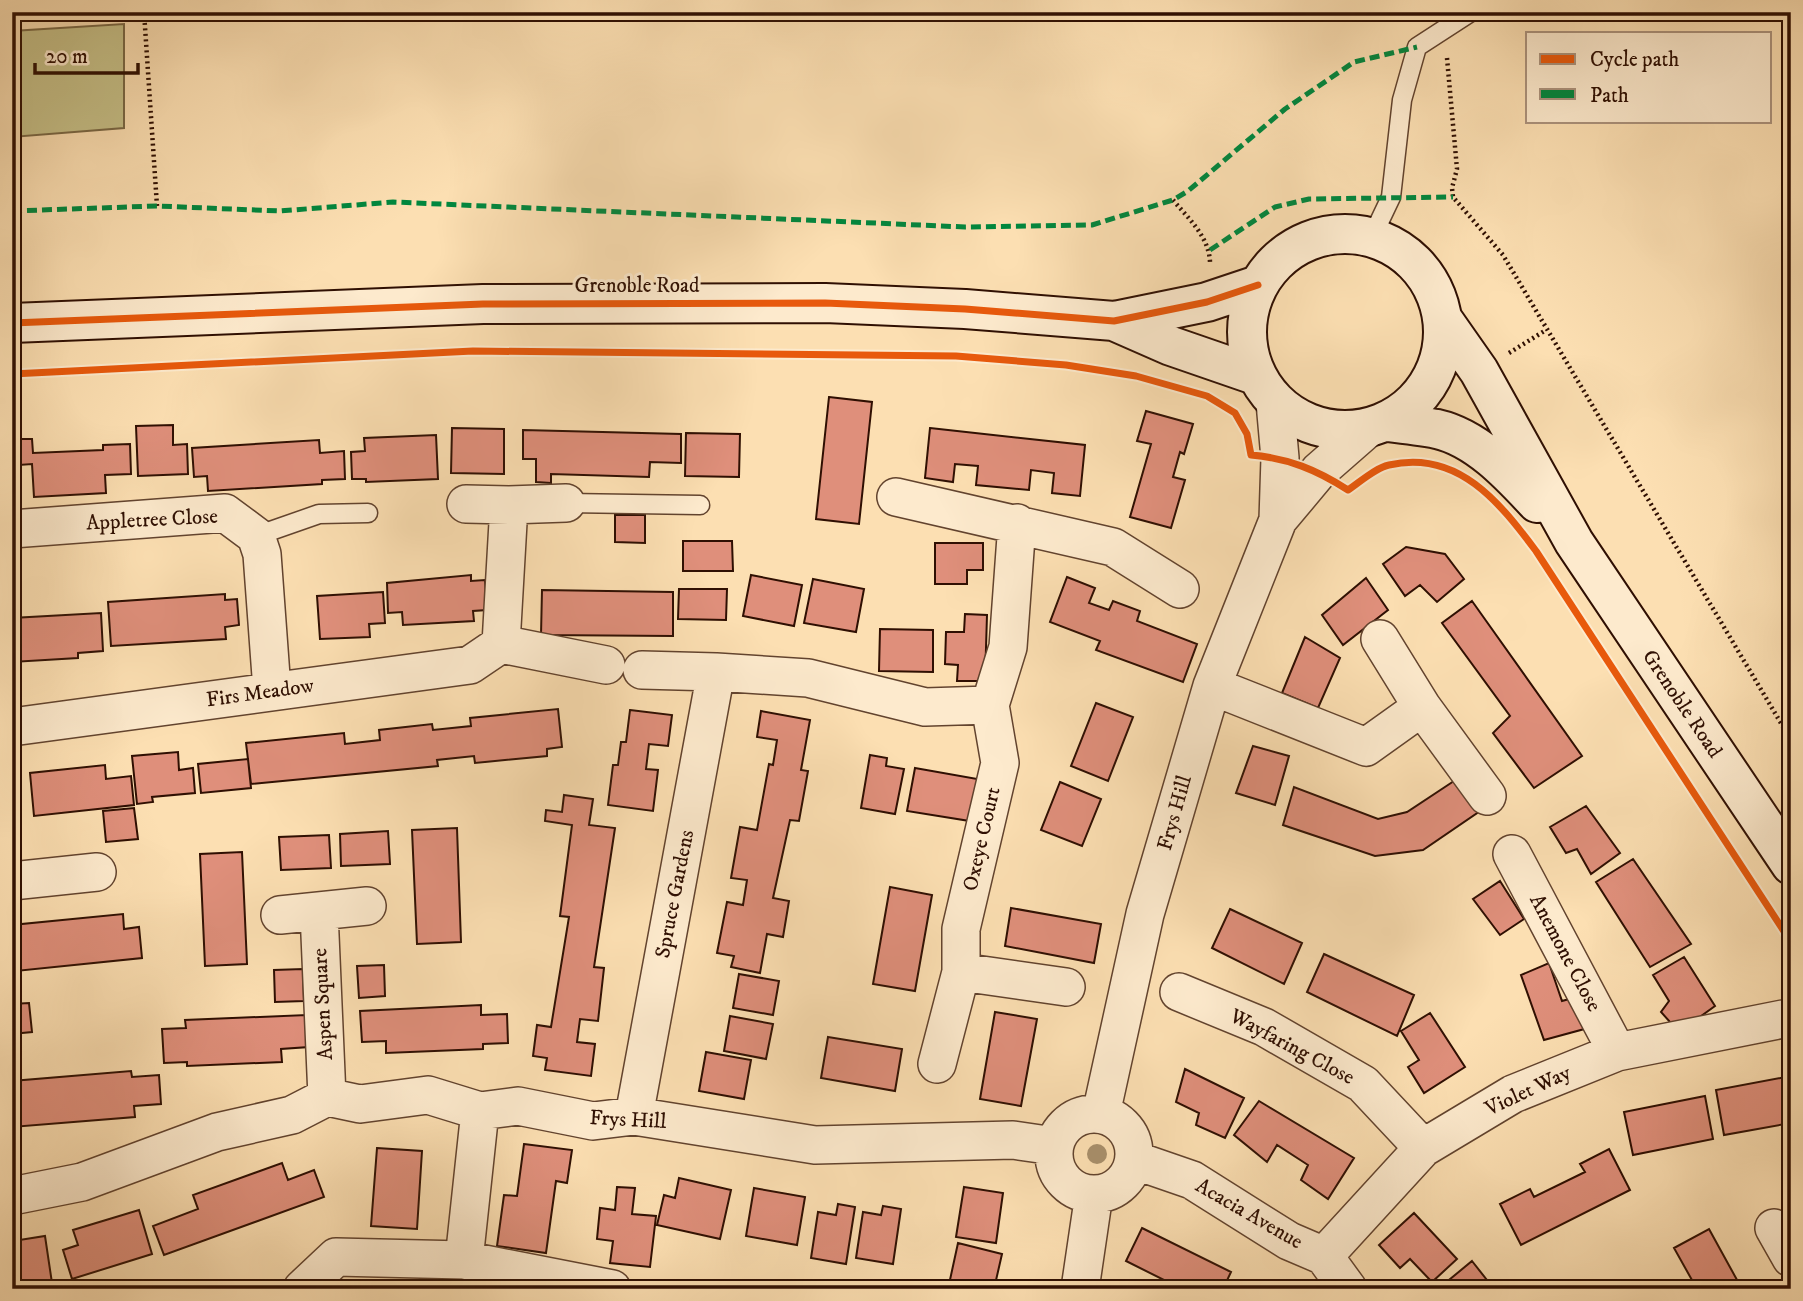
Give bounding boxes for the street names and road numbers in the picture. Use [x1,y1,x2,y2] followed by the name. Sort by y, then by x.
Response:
[575,273,700,299] street label: Grenoble Road
[85,504,219,536] street label: Appletree Close
[1636,645,1728,763] street label: Grenoble Road
[205,673,316,713] street label: Firs Meadow
[1152,772,1198,854] street label: Frys Hill
[957,784,1007,893] street label: Oxeye Court
[650,828,700,960] street label: Spruce Gardens
[1523,890,1607,1016] street label: Anemone Close
[307,947,339,1061] street label: Aspen Square
[1224,1003,1359,1091] street label: Wayfaring Close
[1480,1059,1576,1123] street label: Violet Way
[589,1105,668,1135] street label: Frys Hill
[1191,1173,1308,1255] street label: Acacia Avenue

